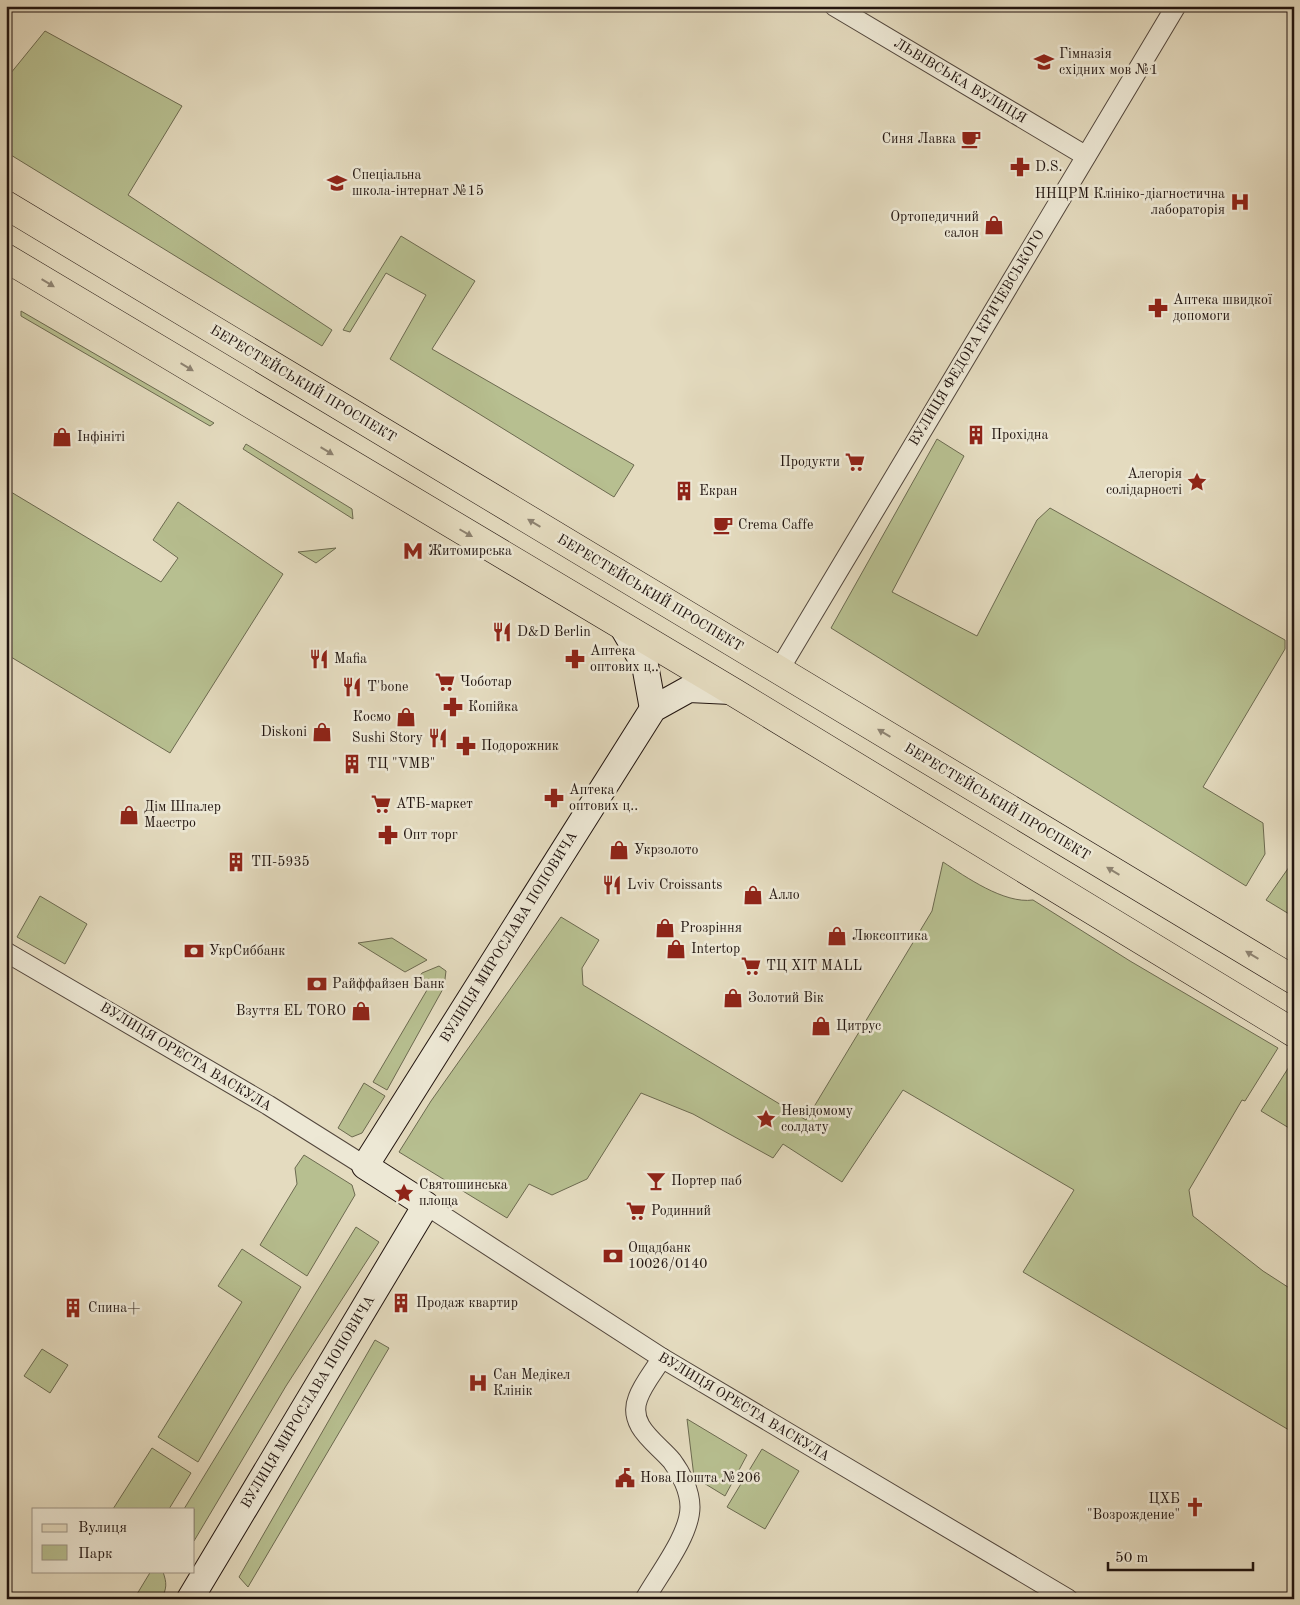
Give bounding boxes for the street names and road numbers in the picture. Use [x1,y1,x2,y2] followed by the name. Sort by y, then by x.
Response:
[891,36,1029,126] street label: ЛЬВІВСЬКА ВУЛИЦЯ
[907,227,1047,448] street label: ВУЛИЦЯ ФЕДОРА КРИЧЕВСЬКОГО
[208,319,400,445] street label: БЕРЕСТЕЙСЬКИЙ ПРОСПЕКТ
[555,528,747,654] street label: БЕРЕСТЕЙСЬКИЙ ПРОСПЕКТ
[902,737,1094,863] street label: БЕРЕСТЕЙСЬКИЙ ПРОСПЕКТ
[438,829,580,1045] street label: ВУЛИЦЯ МИРОСЛАВА ПОПОВИЧА
[98,1000,274,1114] street label: ВУЛИЦЯ ОРЕСТА ВАСКУЛА
[239,1293,377,1511] street label: ВУЛИЦЯ МИРОСЛАВА ПОПОВИЧА
[656,1350,832,1464] street label: ВУЛИЦЯ ОРЕСТА ВАСКУЛА

